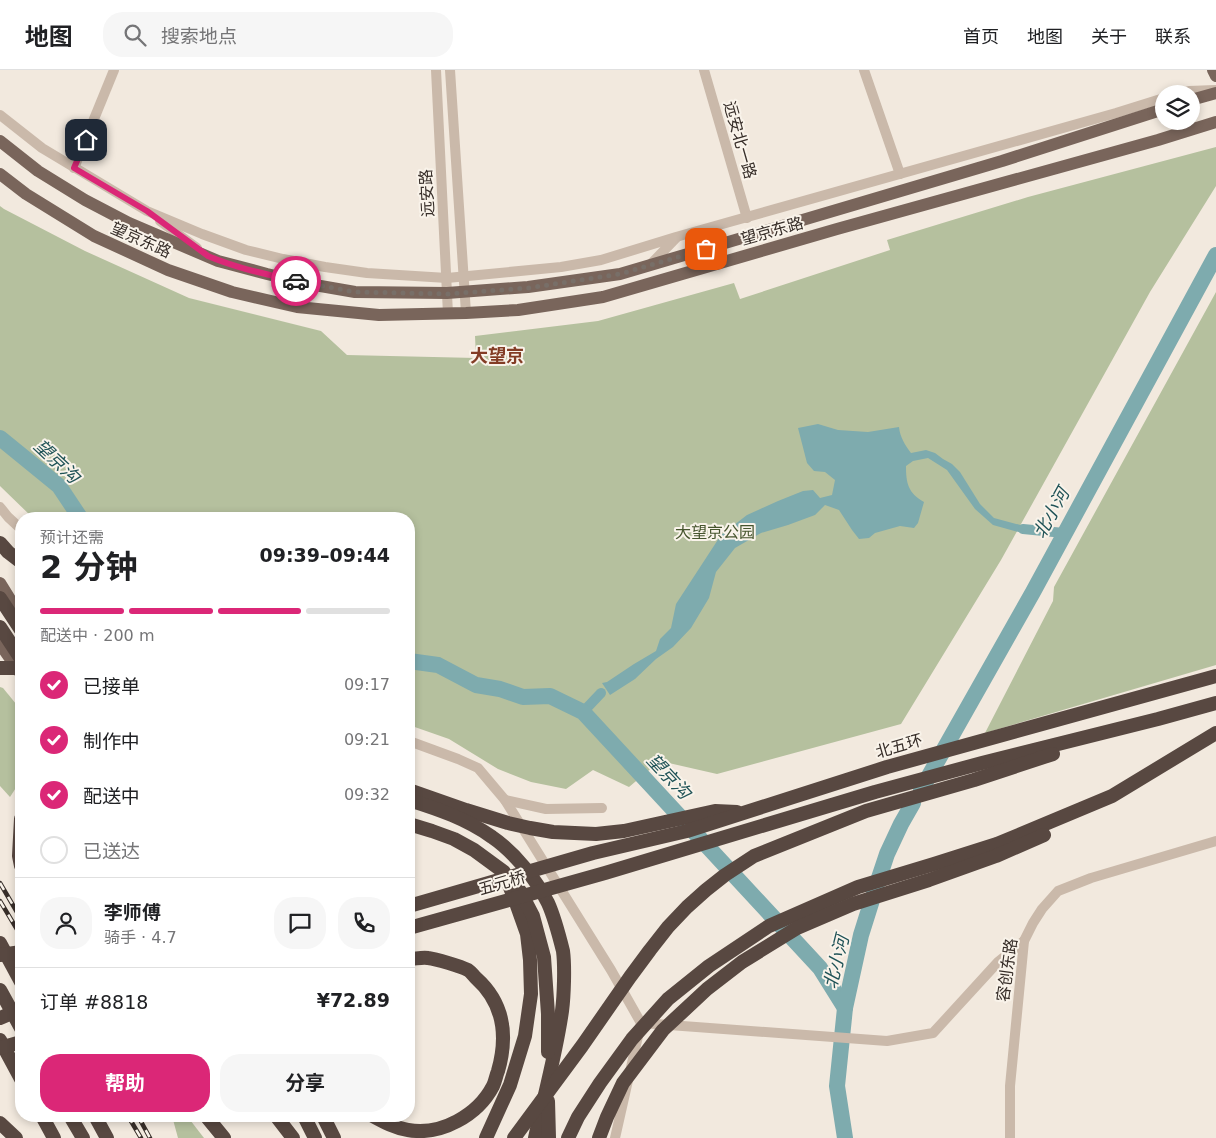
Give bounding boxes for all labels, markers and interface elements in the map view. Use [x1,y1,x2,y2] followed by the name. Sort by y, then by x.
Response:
[103,12,453,57] search box
[121,21,149,49] icon: search
[25,23,73,51] text: 地图
[161,25,237,47] text: 搜索地点
[963,26,999,47] text: 首页
[1027,26,1063,47] text: 地图
[1091,26,1127,47] text: 关于
[1155,26,1191,47] text: 联系
[1155,85,1200,130] map controls
[1155,85,1200,130] button: layers
[720,99,760,181] street label: 远安北一路
[65,119,107,161] pin
[72,126,100,154] icon: home
[416,169,438,217] street label: 远安路
[739,213,805,249] street label: 望京东路
[108,218,174,262] street label: 望京东路
[685,228,727,270] pin
[692,235,720,263] icon: bag
[271,256,321,306] courier
[282,267,310,295] icon: car
[470,345,524,366] district label: 大望京
[30,435,85,488] water label: 望京沟
[1029,482,1075,542] water label: 北小河
[675,523,755,542] park label: 大望京公园
[40,528,104,547] text: 预计还需
[260,544,390,566] text: 09:39–09:44
[40,548,137,586] text: 2 分钟
[40,626,154,645] text: 配送中 · 200 m
[40,671,68,699] icon: check
[83,675,140,697] text: 已接单
[344,675,390,694] text: 09:17
[40,726,68,754] icon: check
[83,730,140,752] text: 制作中
[344,730,390,749] text: 09:21
[873,730,925,762] street label: 北五环
[643,749,696,804] water label: 望京沟
[40,781,68,809] icon: check
[83,785,140,807] text: 配送中
[344,785,390,804] text: 09:32
[83,840,140,862] text: 已送达
[476,867,528,899] street label: 五元桥
[40,897,92,949] button: person
[274,897,326,949] button: chat
[338,897,390,949] button: phone
[104,901,161,923] text: 李师傅
[104,928,177,947] text: 骑手 · 4.7
[819,930,853,991] water label: 北小河
[993,937,1021,1003] street label: 容创东路
[317,989,390,1011] text: ¥72.89
[40,991,148,1013] text: 订单 #8818
[40,1054,210,1112] button: 帮助
[220,1054,390,1112] button: 分享

